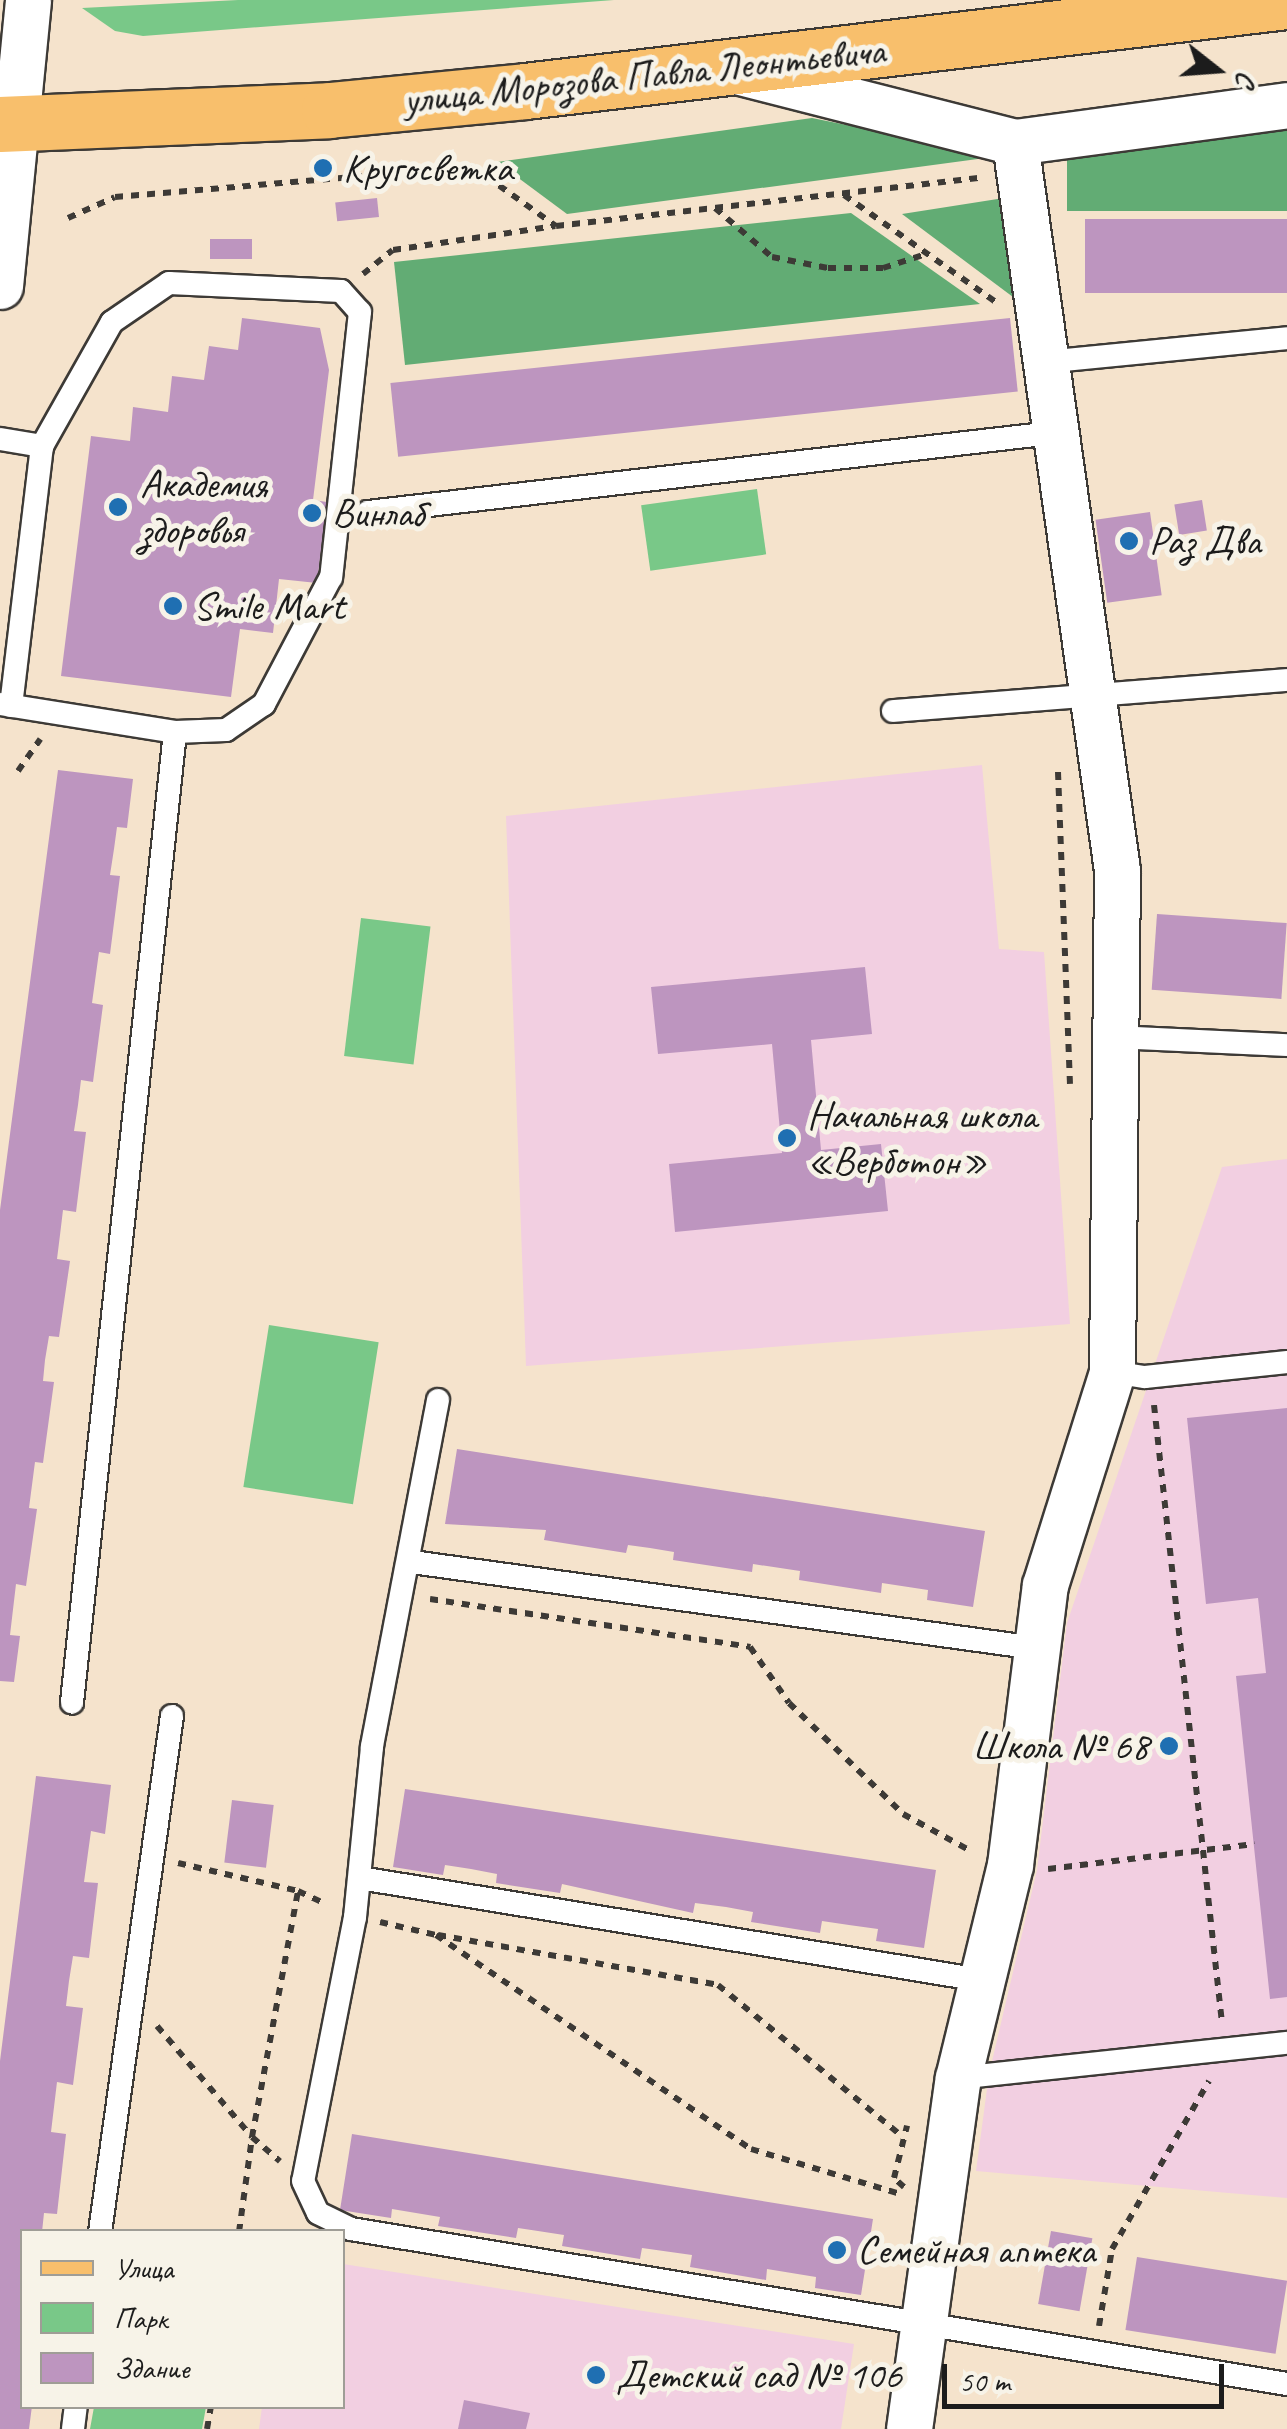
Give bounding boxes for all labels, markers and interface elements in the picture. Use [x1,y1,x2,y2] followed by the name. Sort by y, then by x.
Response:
[1167,20,1267,120] north arrow
[399,26,889,124] street label: улица Морозова Павла Леонтьевича
[1227,67,1265,91] text: С
[343,144,513,192] place label: Кругосветка
[312,157,334,179] marker: Кругосветка
[140,460,267,554] place label: Академия здоровья
[332,489,423,537] place label: Винлаб
[105,494,131,520] marker: Академия здоровья
[301,502,323,524] marker: Винлаб
[1149,517,1262,565] place label: Раз Два
[1118,530,1140,552] marker: Раз Два
[193,582,346,630] place label: Smile Mart
[162,595,184,617] marker: Smile Mart
[807,1091,1037,1185] place label: Начальная школа «Верботон»
[776,1127,798,1149] marker: Начальная школа «Верботон»
[972,1722,1149,1770] place label: Школа № 68
[1158,1735,1180,1757] marker: Школа № 68
[857,2226,1097,2274] place label: Семейная аптека
[20,2229,345,2409] legend
[826,2239,848,2261] marker: Семейная аптека
[114,2249,173,2287] text: Улица
[114,2299,168,2337] text: Парк
[947,2344,1230,2406] scale bar
[114,2349,189,2387] text: Здание
[616,2351,902,2399] place label: Детский сад № 106
[959,2362,1010,2400] text: 50 m
[585,2364,607,2386] marker: Детский сад № 106

